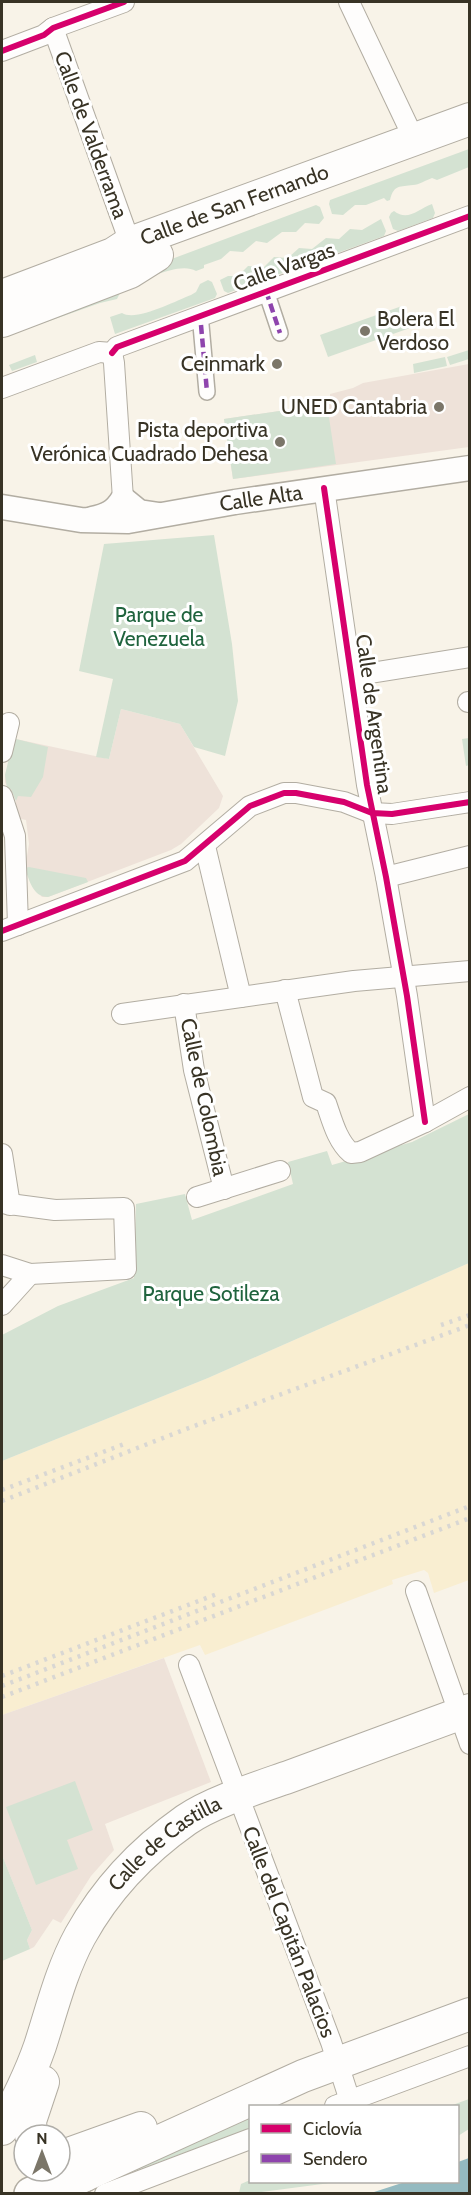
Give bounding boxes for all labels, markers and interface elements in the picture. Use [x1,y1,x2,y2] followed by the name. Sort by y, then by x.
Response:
[50,48,133,222] street label: Calle de Valderrama
[137,159,332,250] street label: Calle de San Fernando
[230,237,338,296] street label: Calle Vargas
[377,306,455,355] place label: Bolera El Verdoso
[358,324,372,338] marker: Bolera El Verdoso
[181,351,266,376] place label: Ceinmark
[270,357,284,371] marker: Ceinmark
[281,394,427,419] place label: UNED Cantabria
[432,400,446,414] marker: UNED Cantabria
[31,417,268,466] place label: Pista deportiva Verónica Cuadrado Dehesa
[273,435,287,449] marker: Pista deportiva Verónica Cuadrado Dehesa
[218,479,304,516] street label: Calle Alta
[113,602,205,651] park label: Parque de Venezuela
[351,632,398,795] street label: Calle de Argentina
[176,1016,233,1178] street label: Calle de Colombia
[142,1281,280,1306] park label: Parque Sotileza
[102,1790,225,1896] street label: Calle de Castilla
[238,1823,341,2041] street label: Calle del Capitán Palacios
[249,2105,459,2183] legend
[303,2118,362,2140] text: Ciclovía
[12,2123,72,2183] north arrow
[36,2129,48,2148] text: N
[303,2148,367,2170] text: Sendero

